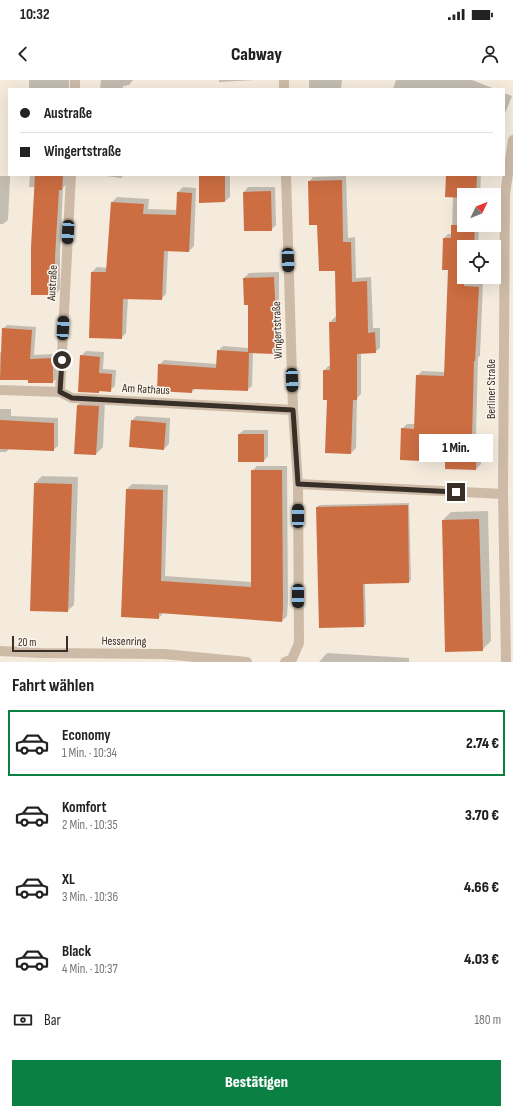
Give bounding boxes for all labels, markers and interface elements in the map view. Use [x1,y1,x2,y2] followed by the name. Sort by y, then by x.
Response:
[20,5,49,24] text: 10:32
[12,43,34,65] icon: back
[479,43,501,65] icon: person
[231,44,282,65] text: Cabway
[44,104,92,123] text: Austraße
[44,142,121,161] text: Wingertstraße
[457,188,501,232] north arrow
[457,188,501,284] map controls
[61,220,75,244] car
[457,240,501,284] button: locate
[282,248,294,272] car
[44,265,61,302] street label: Austraße
[269,301,286,359] street label: Wingertstraße
[56,316,70,340] car
[53,351,71,369] route start
[484,359,499,419] street label: Berliner Straße
[286,368,298,392] car
[121,381,170,398] street label: Am Rathaus
[419,434,493,462] callout: 1 Min.
[442,440,470,456] text: 1 Min.
[447,483,465,501] route end
[292,504,304,528] car
[292,584,304,608] car
[12,634,68,653] scale bar
[101,634,147,649] street label: Hessenring
[18,636,36,649] text: 20 m
[12,675,94,696] text: Fahrt wählen
[14,725,50,761] icon: car
[62,726,111,745] text: Economy
[466,734,499,753] text: 2.74 €
[62,745,117,761] text: 1 Min. · 10:34
[14,797,50,833] icon: car
[62,798,106,817] text: Komfort
[465,806,499,825] text: 3.70 €
[62,817,118,833] text: 2 Min. · 10:35
[14,869,50,905] icon: car
[62,870,75,889] text: XL
[464,878,499,897] text: 4.66 €
[62,889,118,905] text: 3 Min. · 10:36
[14,941,50,977] icon: car
[62,942,91,961] text: Black
[464,950,499,969] text: 4.03 €
[62,961,118,977] text: 4 Min. · 10:37
[12,1009,34,1031] icon: cash
[44,1011,61,1030] text: Bar
[475,1012,501,1028] text: 180 m
[12,1060,501,1106] button: Bestätigen

